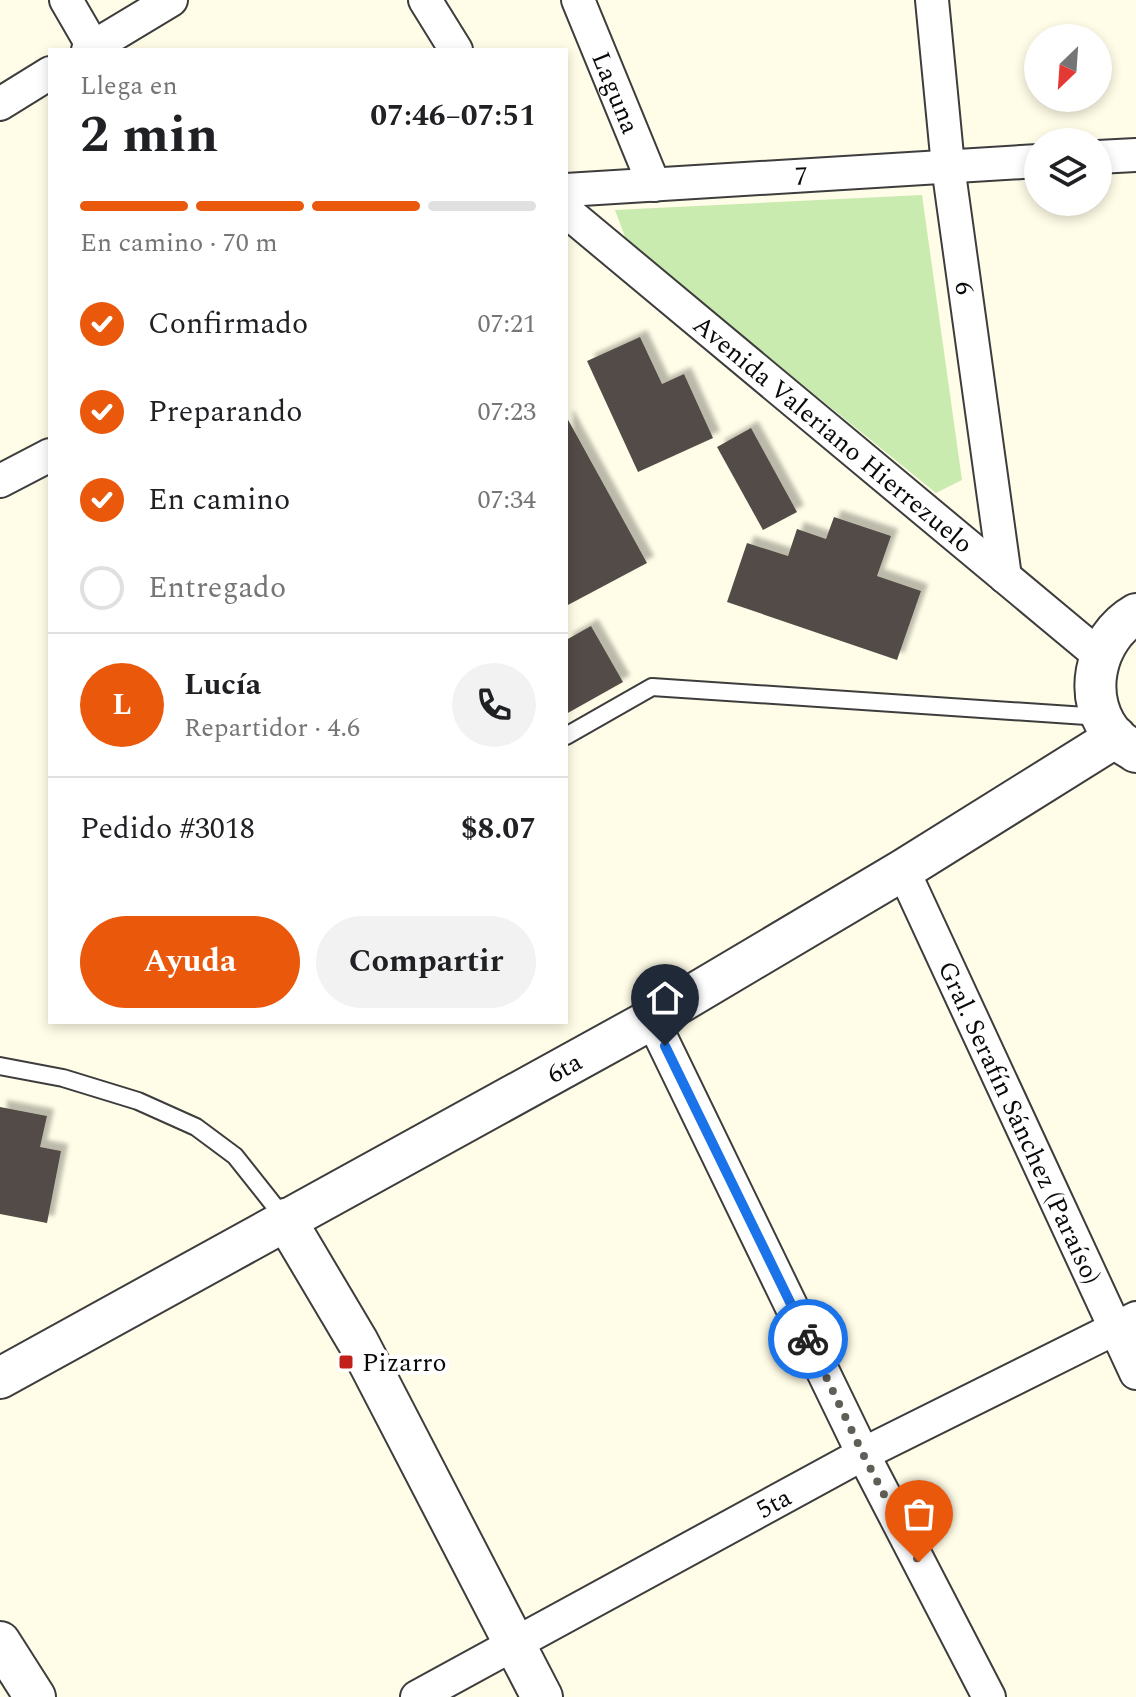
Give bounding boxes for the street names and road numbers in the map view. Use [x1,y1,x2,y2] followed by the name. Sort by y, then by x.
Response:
[580,46,650,140] street label: Laguna
[794,156,809,197] street label: 7
[943,279,985,297] street label: 6
[684,306,982,563] street label: Avenida Valeriano Hierrezuelo
[927,954,1111,1291] street label: Gral. Serafín Sánchez (Paraíso)
[540,1042,590,1094] street label: 6ta
[749,1478,799,1530] street label: 5ta

